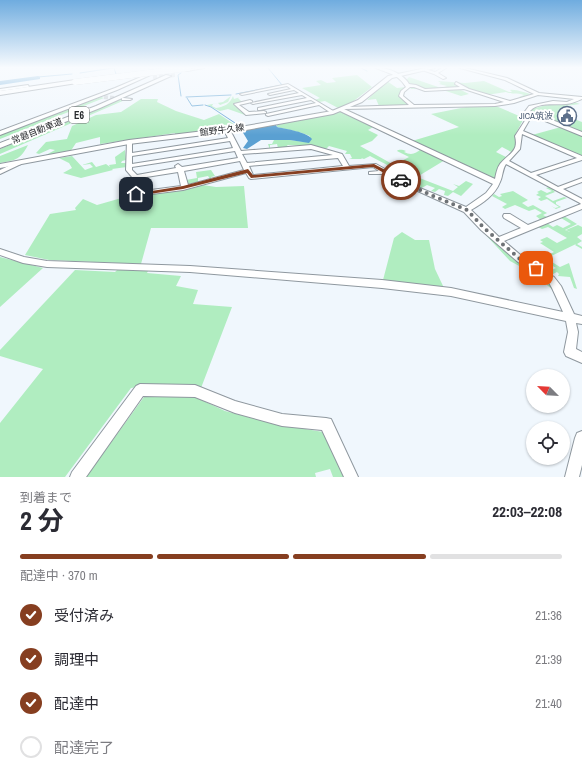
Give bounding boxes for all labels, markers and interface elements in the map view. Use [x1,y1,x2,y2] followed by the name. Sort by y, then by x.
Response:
[556,105,578,127] public building icon: JICA筑波
[69,107,89,123] road number: E6
[519,110,553,122] place label: JICA筑波
[10,115,64,147] street label: 常磐自動車道
[199,121,246,139] street label: 館野牛久線
[381,160,421,200] courier
[390,169,412,191] icon: car
[119,177,153,211] pin
[125,183,147,205] icon: home
[519,251,553,285] pin
[525,257,547,279] icon: bag
[526,369,570,413] north arrow
[526,369,570,465] map controls
[526,421,570,465] button: locate
[20,489,72,506] text: 到着まで
[492,501,562,522] text: 22:03–22:08
[20,503,64,538] text: 2 分
[20,567,98,584] text: 配達中 · 370 m
[20,604,42,626] icon: check
[54,605,114,626] text: 受付済み
[535,607,562,624] text: 21:36
[20,648,42,670] icon: check
[54,649,99,670] text: 調理中
[535,651,562,668] text: 21:39
[20,692,42,714] icon: check
[54,693,99,714] text: 配達中
[535,695,562,712] text: 21:40
[54,737,114,758] text: 配達完了

